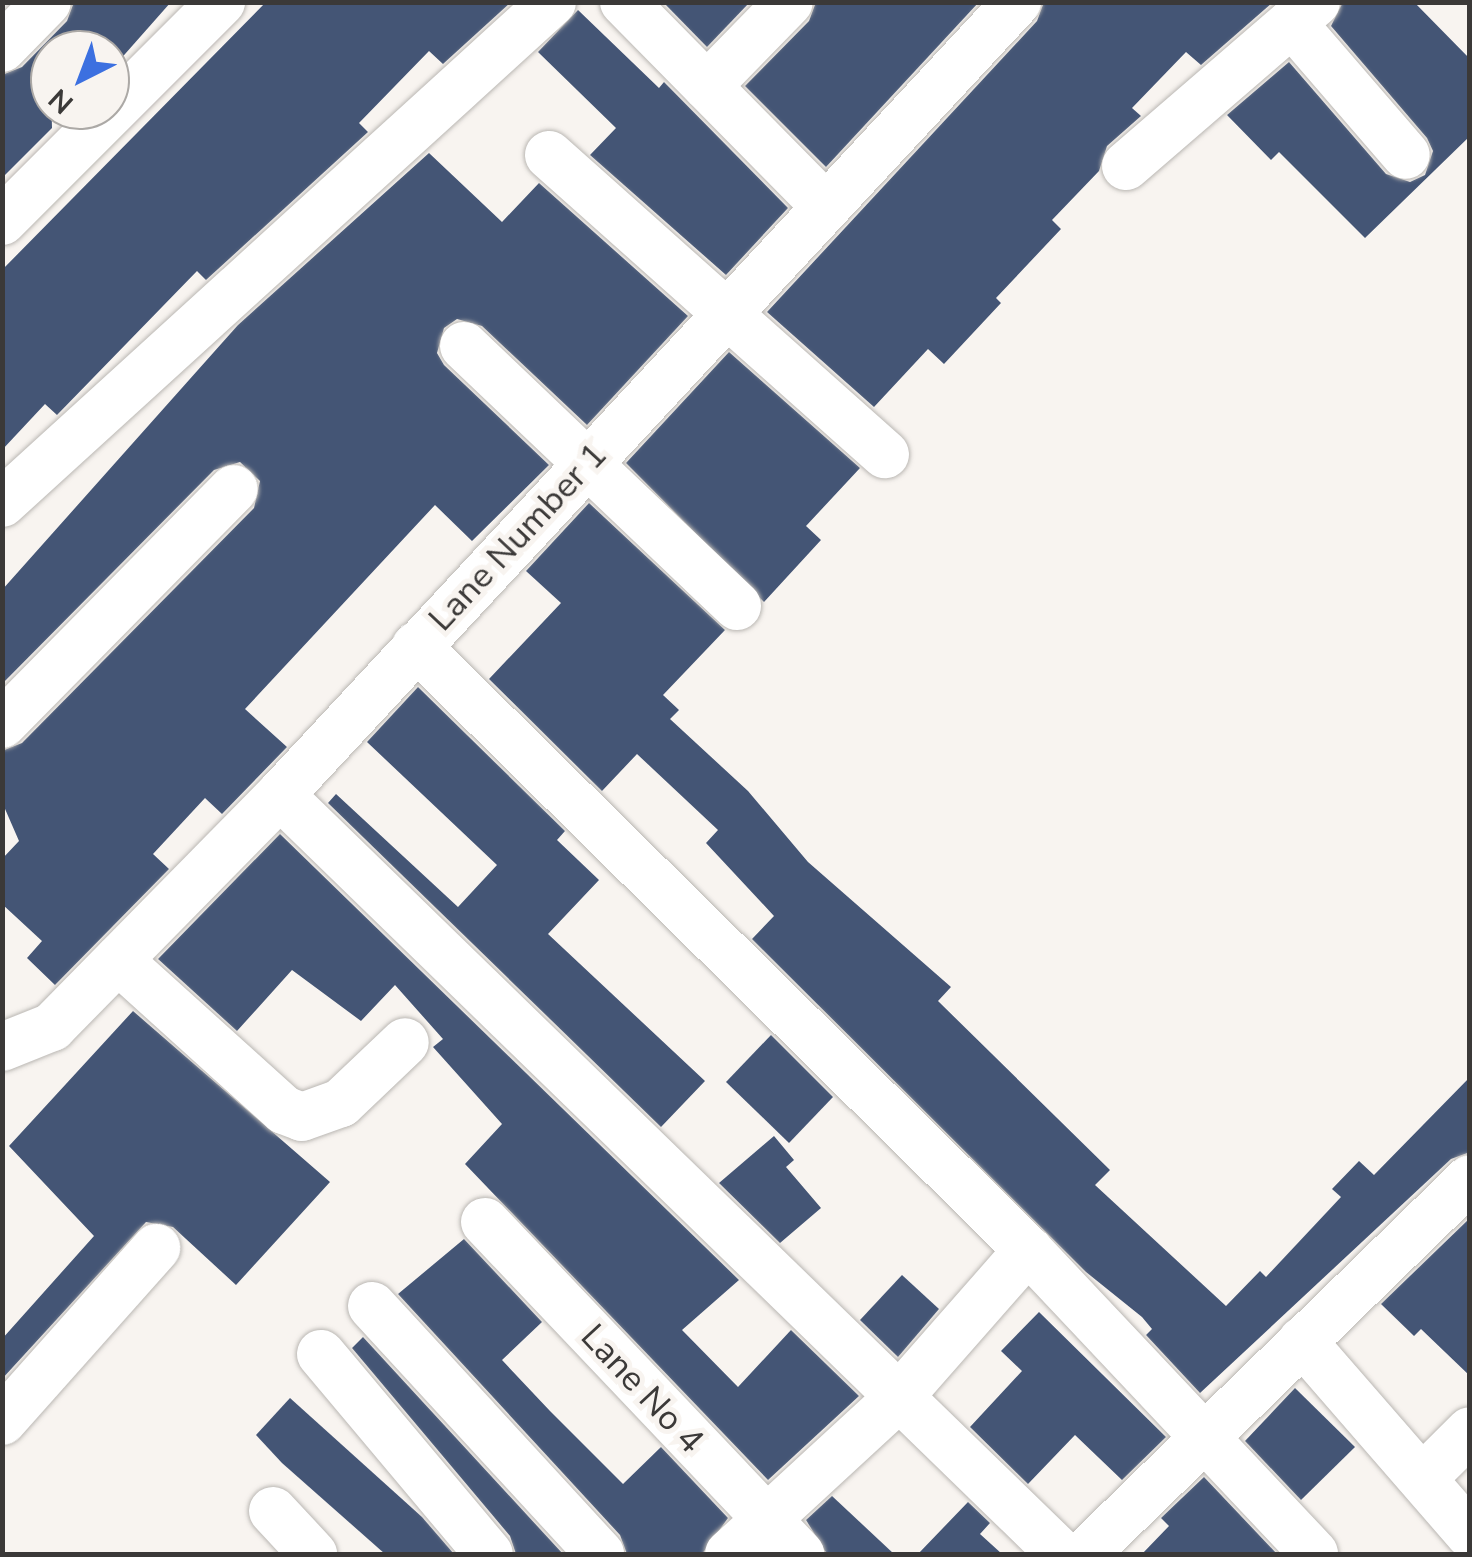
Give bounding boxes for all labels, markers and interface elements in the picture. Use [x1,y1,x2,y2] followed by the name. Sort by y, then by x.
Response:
[30,30,130,130] north arrow
[41,80,82,122] text: N
[420,434,616,640] street label: Lane Number 1
[572,1316,712,1462] street label: Lane No 4

